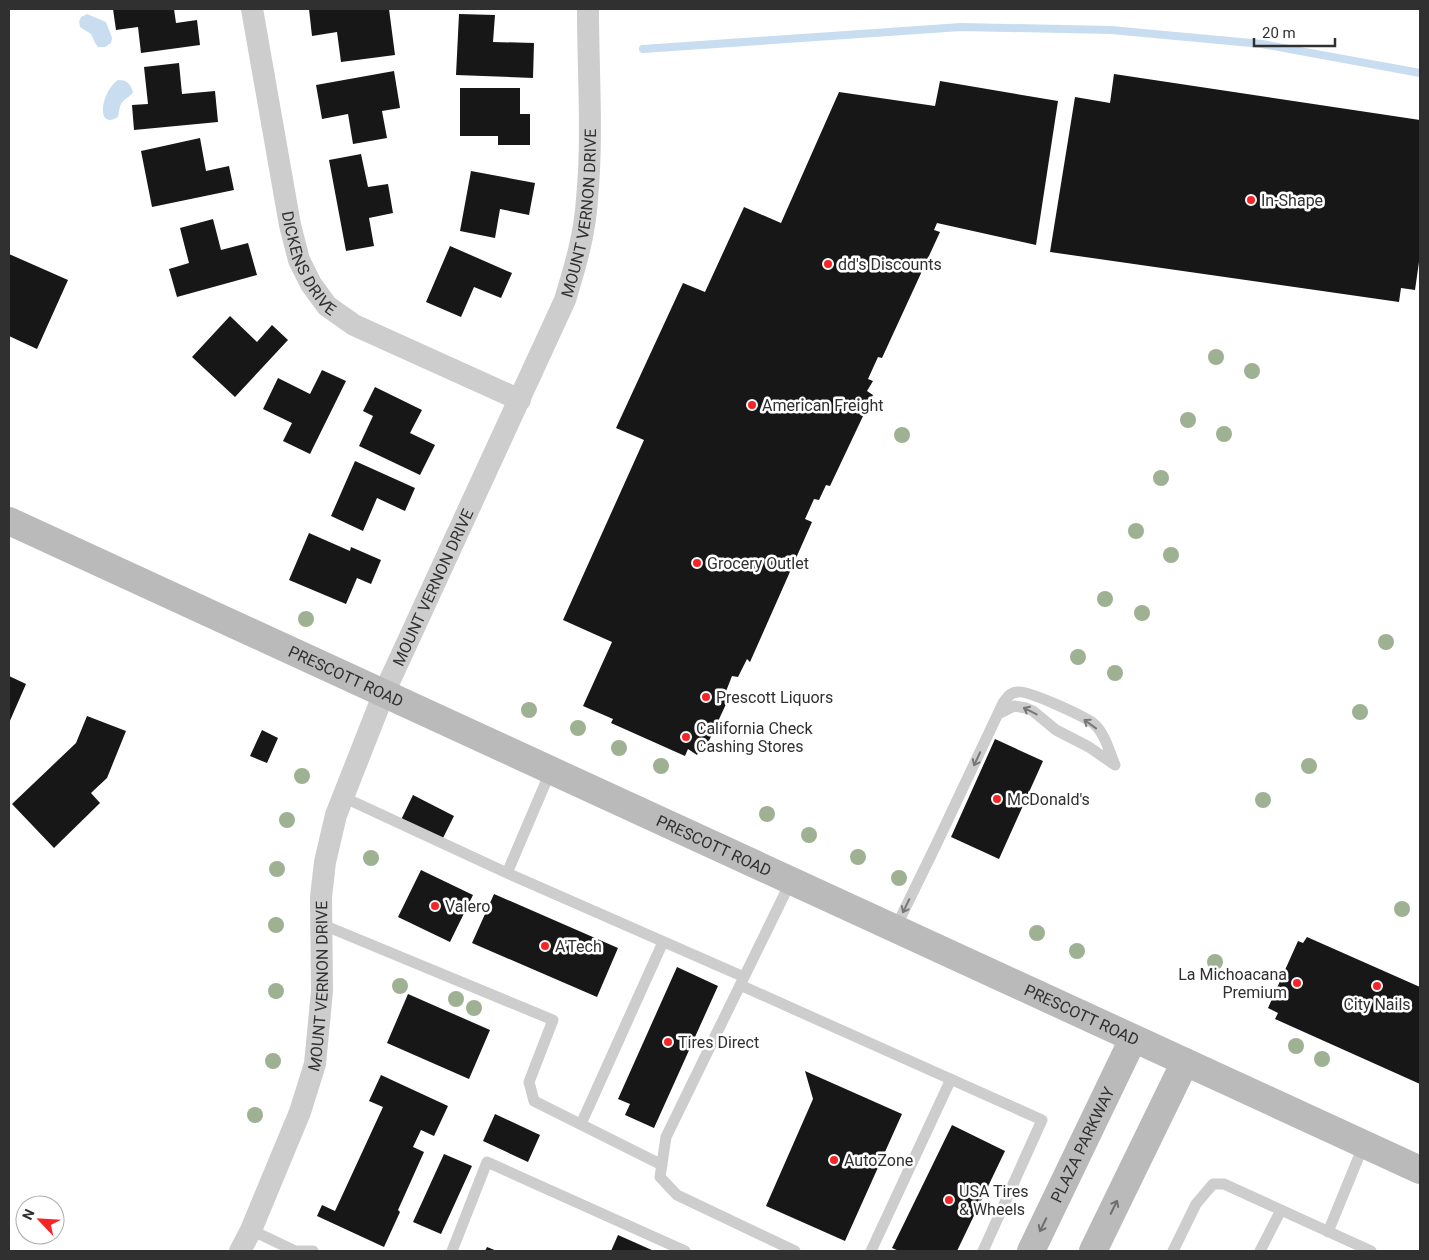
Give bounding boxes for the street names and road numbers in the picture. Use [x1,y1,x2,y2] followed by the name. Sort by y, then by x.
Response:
[557,129,600,300] street label: MOUNT VERNON DRIVE
[278,210,340,319] street label: DICKENS DRIVE
[389,506,477,669] street label: MOUNT VERNON DRIVE
[285,642,406,711] street label: PRESCOTT ROAD
[653,811,774,880] street label: PRESCOTT ROAD
[304,901,332,1074] street label: MOUNT VERNON DRIVE
[1021,980,1142,1050] street label: PRESCOTT ROAD
[1047,1084,1119,1206] street label: PLAZA PARKWAY

